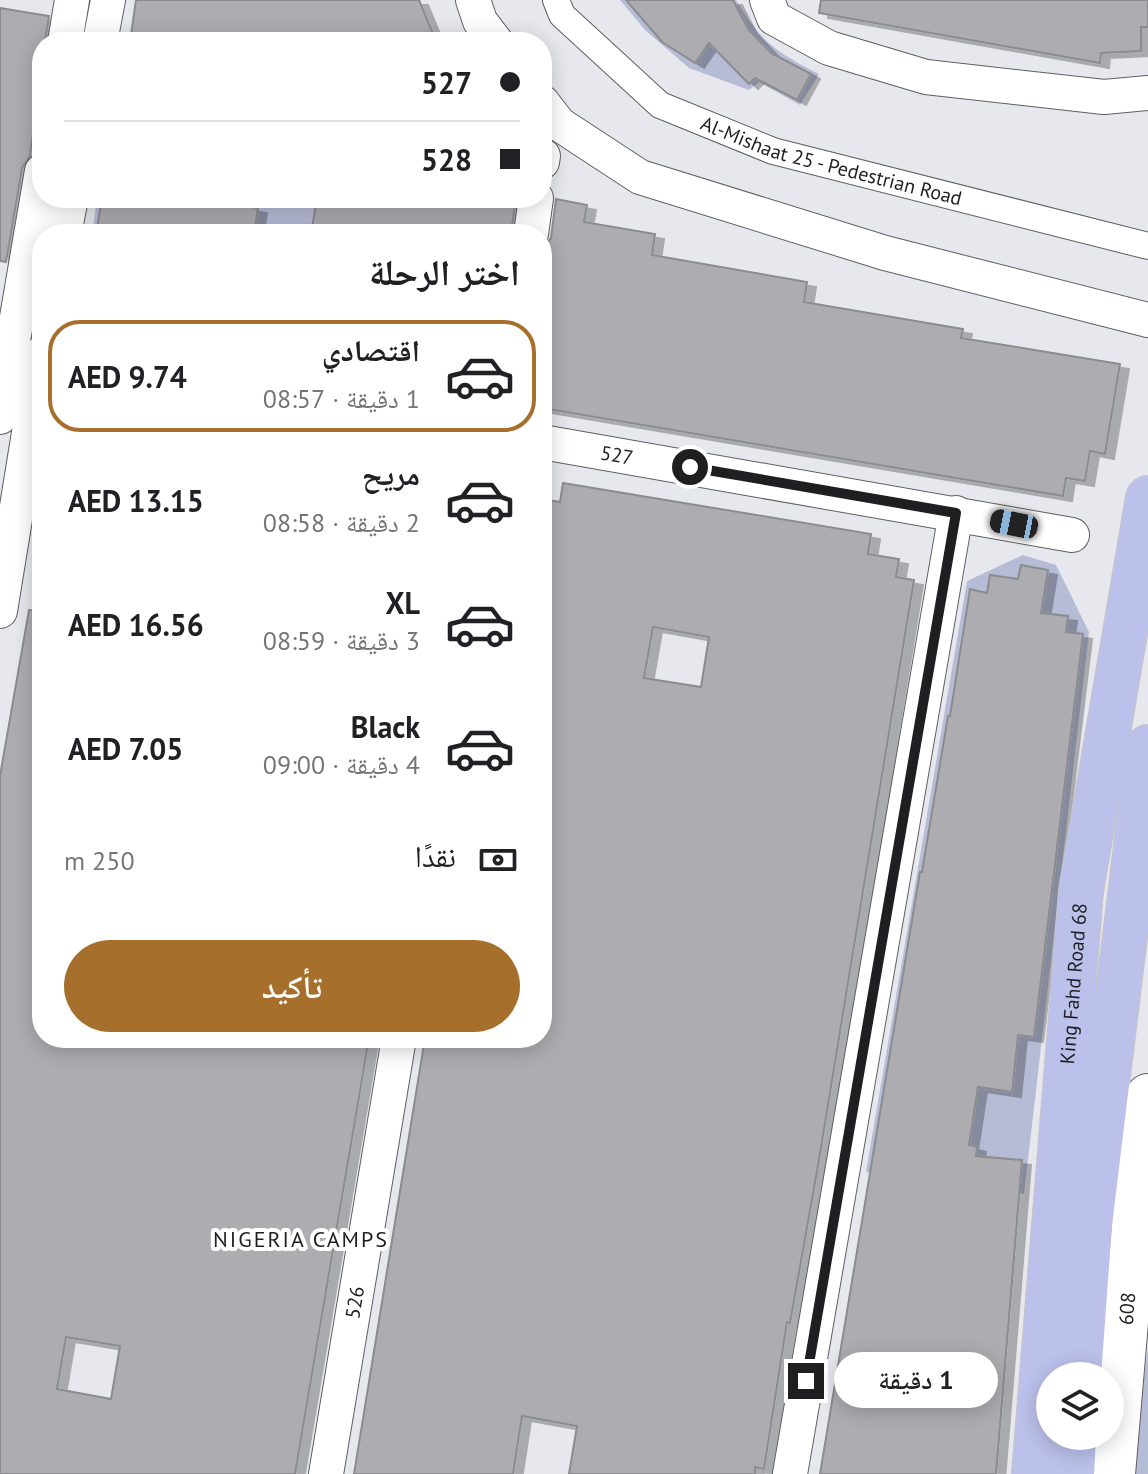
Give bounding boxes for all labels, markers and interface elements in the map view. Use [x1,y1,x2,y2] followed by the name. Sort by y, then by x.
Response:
[421,63,472,102] text: 527
[697,110,965,211] street label: Al-Mishaat 25 - Pedestrian Road
[421,140,472,179] text: 528
[369,248,520,295] text: اختر الرحلة
[322,330,420,369] text: اقتصادي
[444,340,516,412] icon: car
[68,357,187,396] text: AED 9.74
[263,382,420,415] text: 1 دقيقة · 08:57
[598,440,635,471] street label: 527
[672,449,708,485] route start
[362,454,420,493] text: مريح
[444,464,516,536] icon: car
[68,481,204,520] text: AED 13.15
[263,506,420,539] text: 2 دقيقة · 08:58
[988,508,1040,540] car
[386,583,420,622] text: XL
[444,588,516,660] icon: car
[68,605,204,644] text: AED 16.56
[263,624,420,657] text: 3 دقيقة · 08:59
[351,707,420,746] text: Black
[444,712,516,784] icon: car
[68,729,183,768] text: AED 7.05
[263,748,420,781] text: 4 دقيقة · 09:00
[415,836,456,875] text: نقدًا
[476,838,520,882] icon: cash
[64,844,135,877] text: 250 m
[1054,902,1093,1065] street label: King Fahd Road 68
[64,940,520,1032] button: تأكيد
[213,1225,389,1253] district label: NIGERIA CAMPS
[339,1284,370,1321] street label: 526
[1113,1291,1141,1326] street label: 608
[834,1353,998,1409] callout: 1 دقيقة
[1036,1362,1124,1450] map controls
[1036,1362,1124,1450] button: layers
[788,1363,824,1399] route end
[878,1363,954,1396] text: 1 دقيقة

